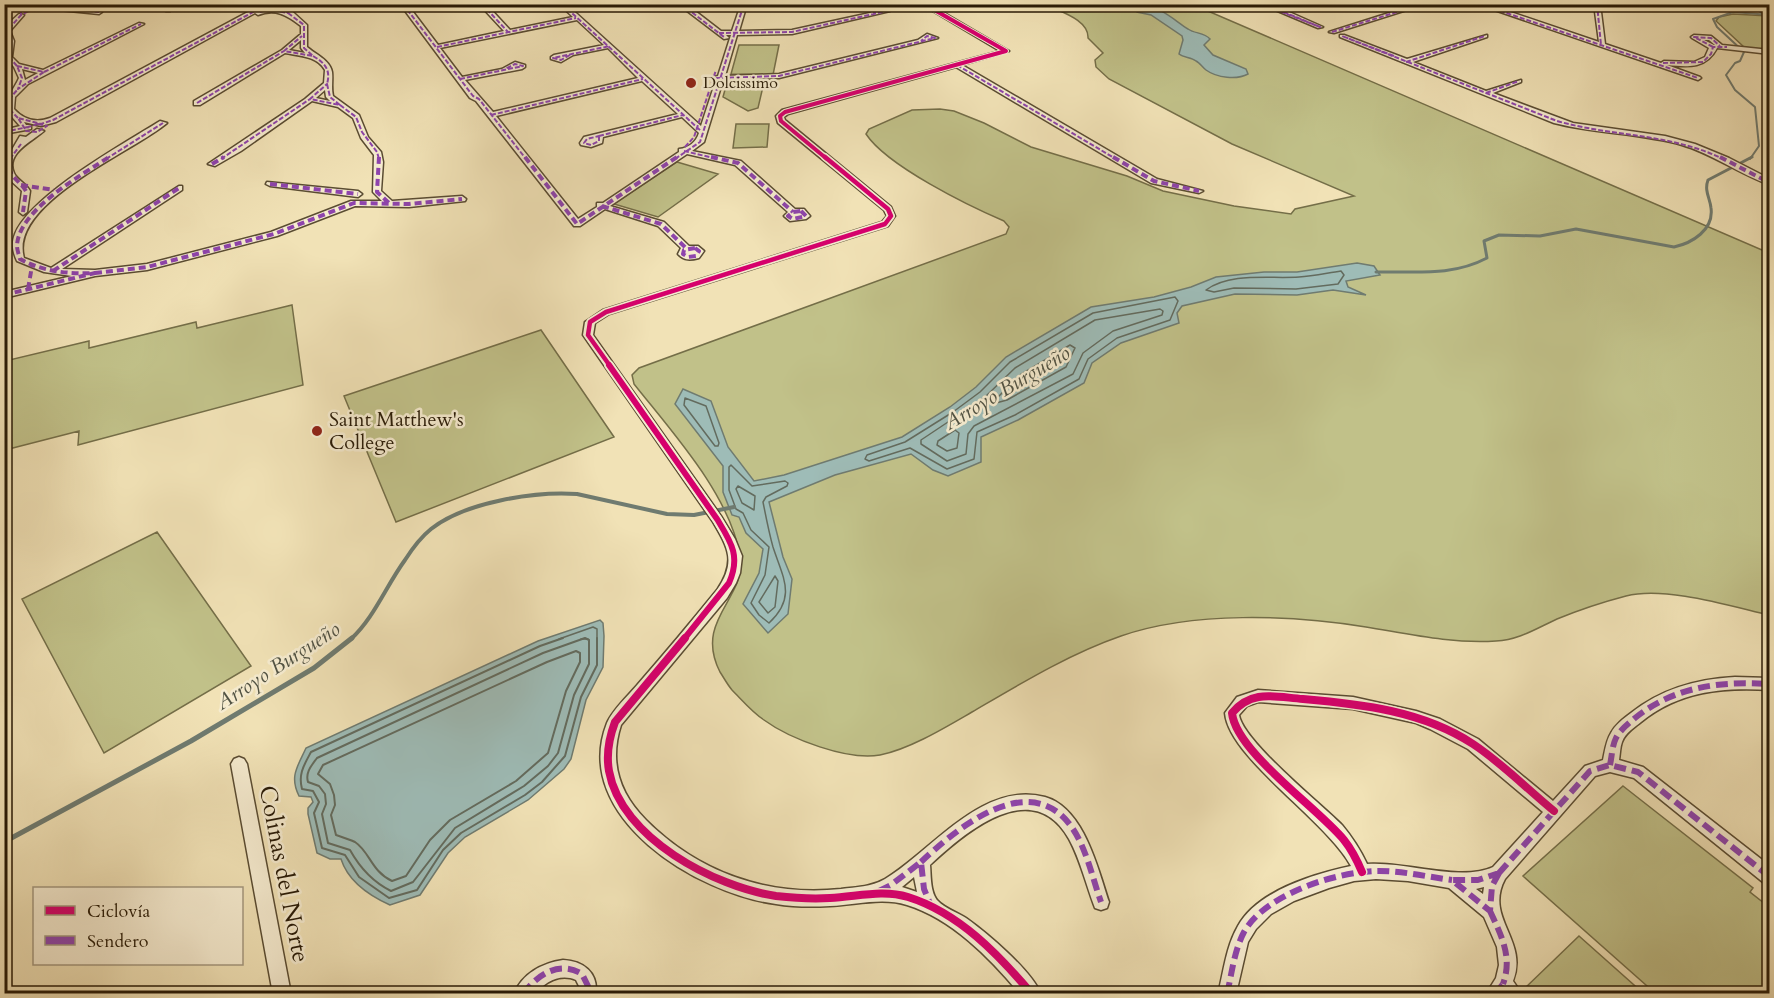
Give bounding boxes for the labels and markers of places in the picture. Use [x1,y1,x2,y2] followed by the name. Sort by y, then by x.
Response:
[703,72,778,94] place label: Dolcissimo
[684,76,698,90] marker: Dolcissimo
[329,406,464,456] place label: Saint Matthew's College
[310,424,324,438] marker: Saint Matthew's College

